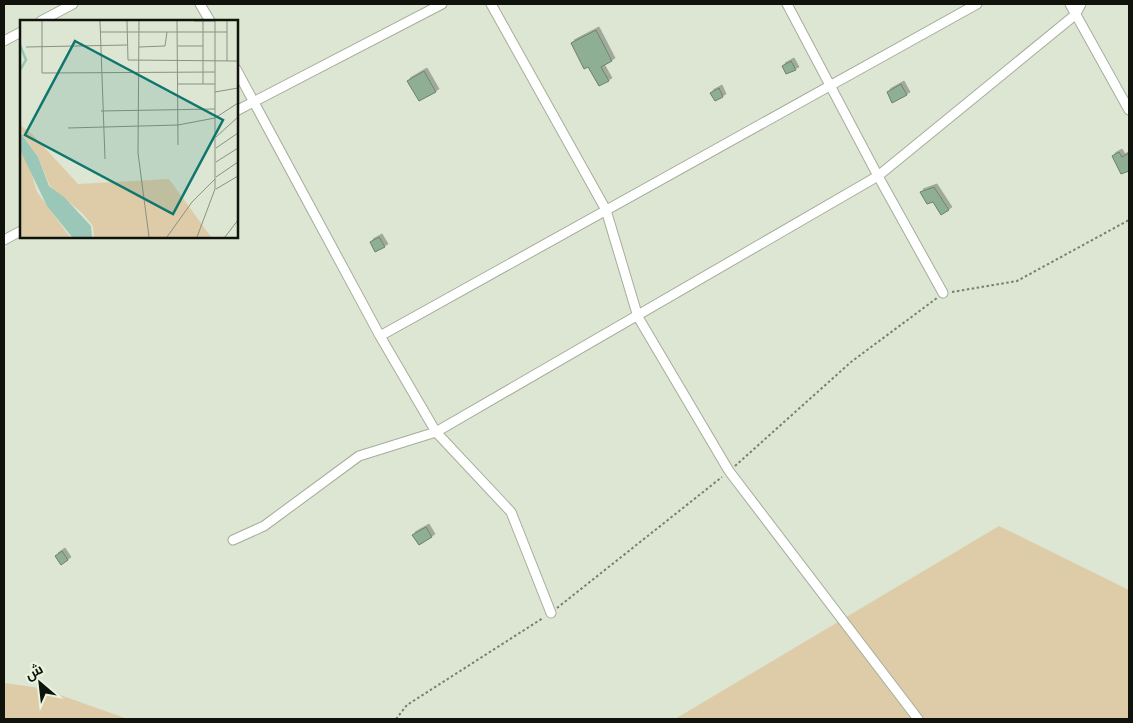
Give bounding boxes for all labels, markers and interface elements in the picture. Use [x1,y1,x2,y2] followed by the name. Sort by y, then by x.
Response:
[20,20,238,238] inset map
[15,658,65,708] north arrow
[22,660,46,684] text: ش

